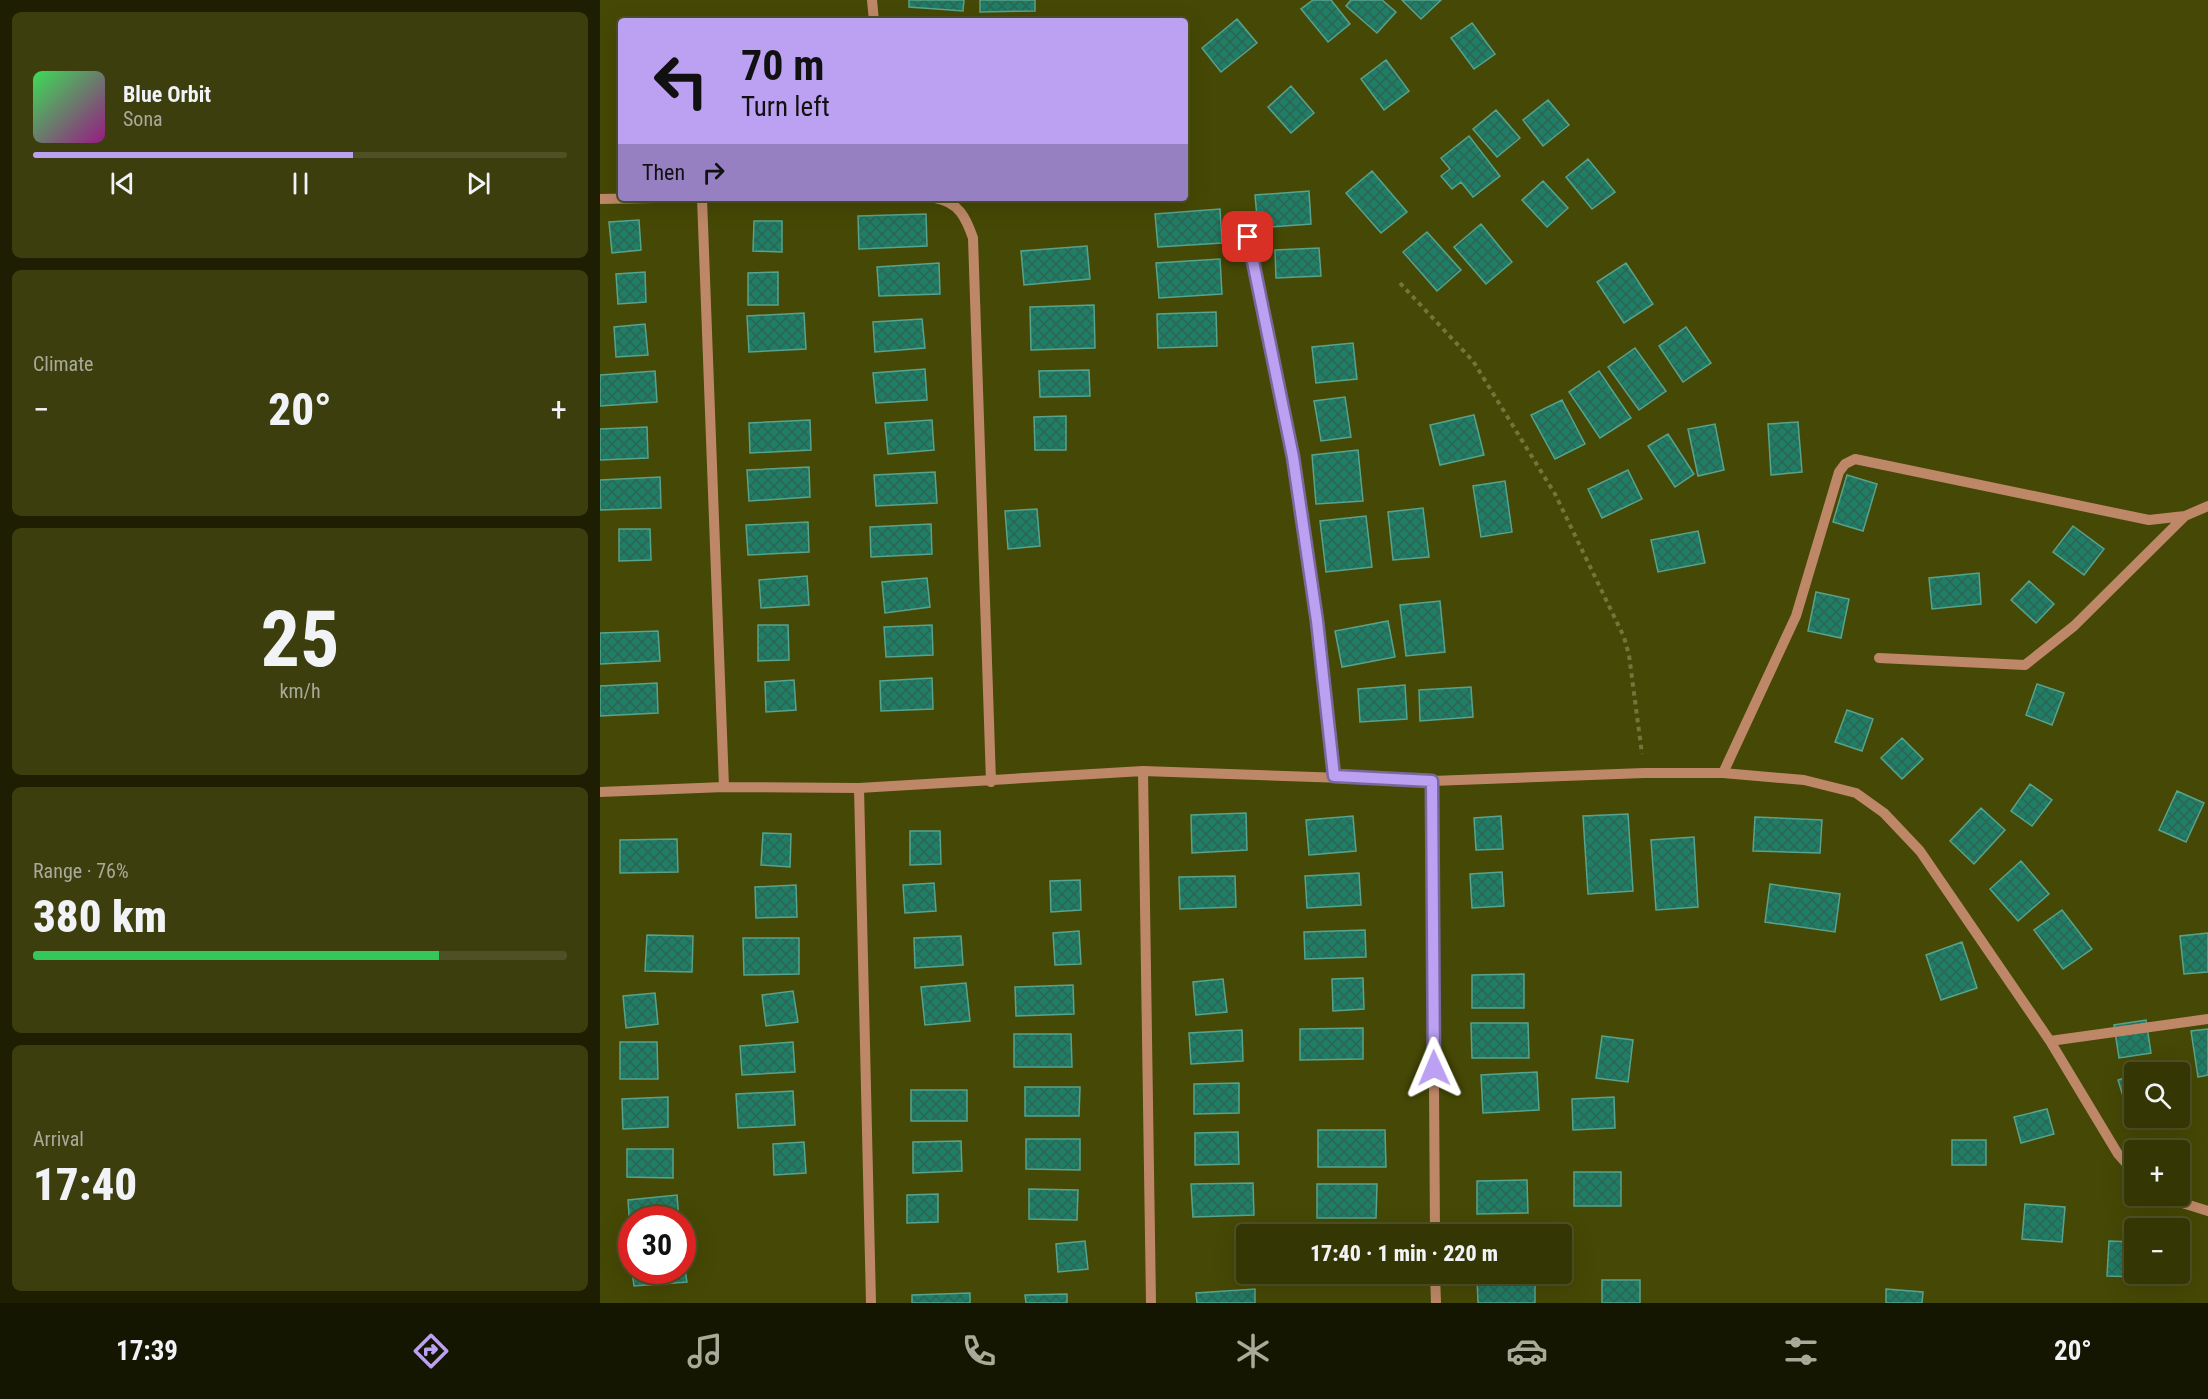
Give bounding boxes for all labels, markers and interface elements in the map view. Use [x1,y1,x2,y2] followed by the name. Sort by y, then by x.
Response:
[741,41,824,90] text: 70 m
[642,42,720,120] icon: left
[123,82,211,107] text: Blue Orbit
[741,91,830,123] text: Turn left
[123,107,163,131] text: Sona
[697,156,730,189] icon: right
[642,160,685,185] text: Then
[106,167,139,200] icon: previous
[284,167,317,200] icon: pause
[462,167,495,200] icon: next
[1222,211,1273,262] pin
[1231,220,1264,253] icon: arrive
[33,352,93,376] text: Climate
[268,383,332,436] text: 20°
[33,390,50,429] text: −
[551,390,567,429] text: +
[261,594,339,685] text: 25
[279,679,321,703] text: km/h
[33,859,129,883] text: Range · 76%
[33,890,167,943] text: 380 km
[1402,1036,1466,1100] position arrow
[2124,1062,2190,1284] map controls
[2124,1062,2190,1128] button: search
[33,1127,84,1151] text: Arrival
[2124,1140,2190,1206] button: +
[33,1158,137,1211] text: 17:40
[618,1206,696,1284] speed limit sign: 30
[2124,1218,2190,1284] button: −
[1310,1241,1498,1266] text: 17:40 · 1 min · 220 m
[410,1330,452,1372] icon: directions
[684,1330,726,1372] icon: music
[958,1330,1000,1372] icon: phone
[1232,1330,1274,1372] icon: climate
[1506,1330,1548,1372] icon: car
[1780,1330,1822,1372] icon: filters
[116,1335,178,1367] text: 17:39
[2054,1335,2092,1367] text: 20°

